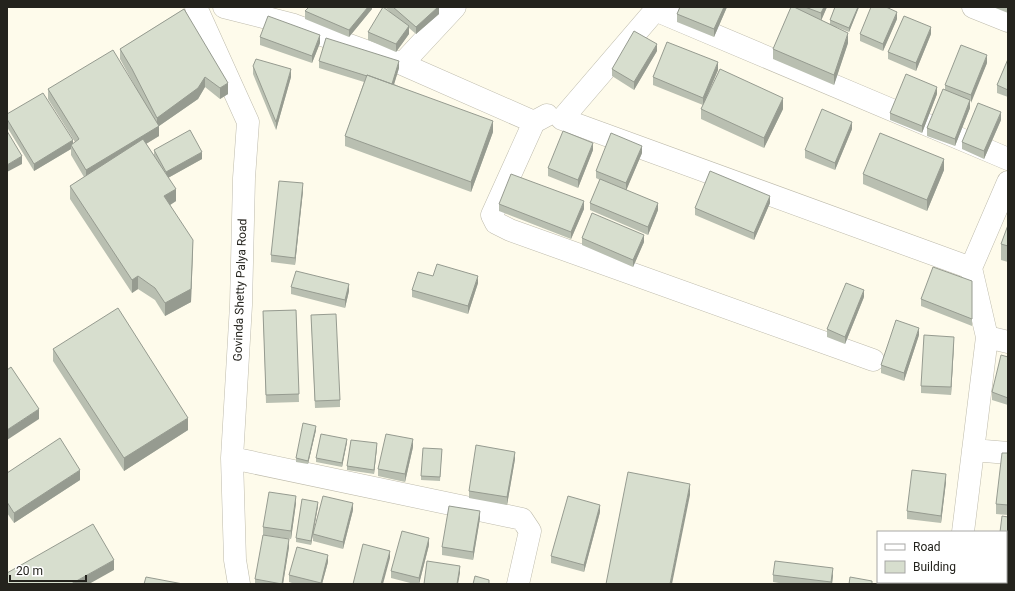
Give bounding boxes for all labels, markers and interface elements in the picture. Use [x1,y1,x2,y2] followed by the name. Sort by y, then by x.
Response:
[231,218,249,362] street label: Govinda Shetty Palya Road
[877,531,1007,583] legend
[913,540,941,554] text: Road
[10,557,86,583] scale bar
[913,560,956,574] text: Building
[16,564,43,578] text: 20 m

